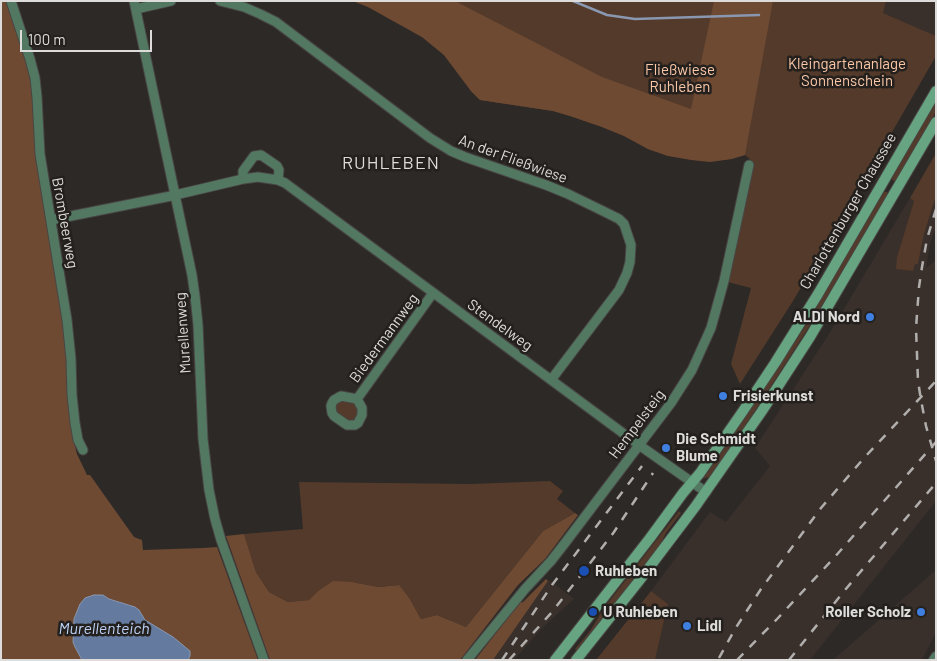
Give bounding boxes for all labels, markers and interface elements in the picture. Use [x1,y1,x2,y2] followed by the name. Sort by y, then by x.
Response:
[22,20,155,52] scale bar
[28,30,66,48] text: 100 m
[788,55,906,90] park label: Kleingartenanlage Sonnenschein
[645,61,715,96] park label: Fließwiese Ruhleben
[796,130,900,292] street label: Charlottenburger Chaussee
[456,131,570,187] street label: An der Fließwiese
[341,152,441,174] district label: RUHLEBEN
[48,176,82,270] street label: Brombeerweg
[346,290,422,386] street label: Biedermannweg
[171,292,195,374] street label: Murellenweg
[464,295,536,355] street label: Stendelweg
[793,308,860,326] place label: ALDI Nord
[864,311,876,323] marker: ALDI Nord
[605,386,669,462] street label: Hempelsteig
[733,387,813,405] place label: Frisierkunst
[717,390,729,402] marker: Frisierkunst
[676,430,756,465] place label: Die Schmidt Blume
[660,442,672,454] marker: Die Schmidt Blume
[595,562,657,580] place label: Ruhleben
[577,564,591,578] marker: Ruhleben
[603,603,678,621] place label: U Ruhleben
[825,603,911,621] place label: Roller Scholz
[587,606,599,618] marker: U Ruhleben
[915,606,927,618] marker: Roller Scholz
[697,617,722,635] place label: Lidl
[58,619,150,639] water label: Murellenteich
[681,620,693,632] marker: Lidl

